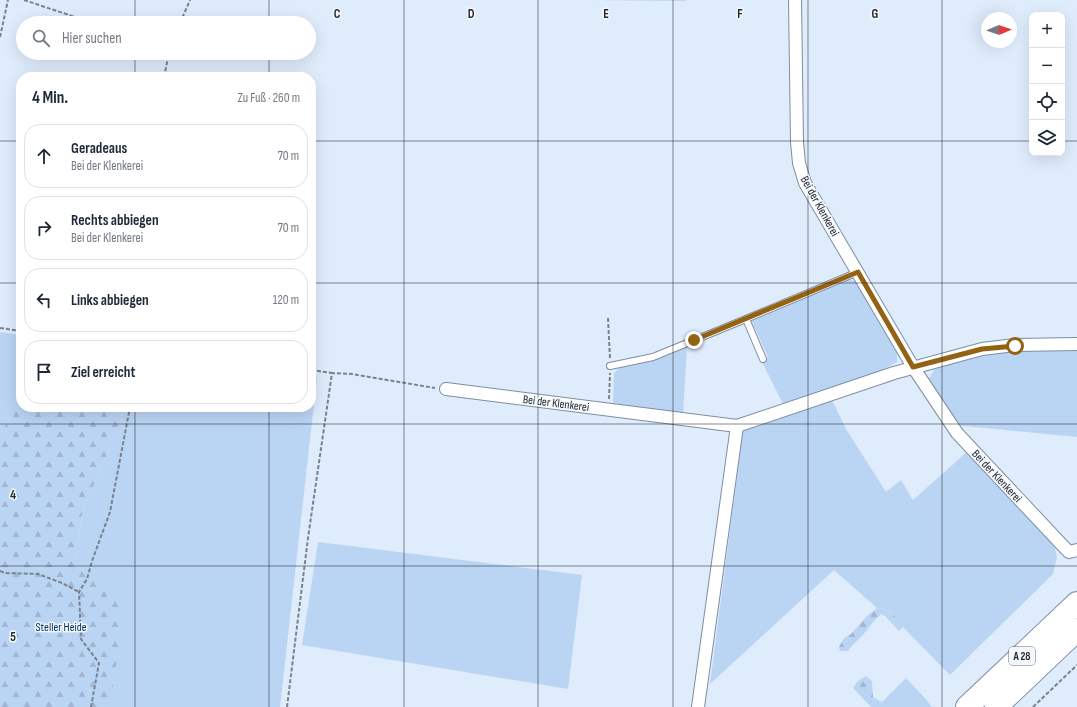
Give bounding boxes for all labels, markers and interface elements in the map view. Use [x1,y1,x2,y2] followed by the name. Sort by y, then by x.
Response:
[334,6,341,22] text: C
[468,6,475,22] text: D
[603,6,609,22] text: E
[737,6,743,22] text: F
[872,6,879,22] text: G
[981,12,1017,48] north arrow
[1029,12,1065,156] map controls
[1029,12,1065,48] button: +
[16,16,316,60] search box
[30,27,52,49] icon: search
[62,29,122,48] text: Hier suchen
[1029,48,1065,84] button: −
[1029,84,1065,120] button: locate
[32,88,68,108] text: 4 Min.
[237,90,300,106] text: Zu Fuß · 260 m
[1029,120,1065,156] button: layers
[71,139,127,158] text: Geradeaus
[33,145,55,167] icon: ahead
[278,148,299,164] text: 70 m
[71,158,143,174] text: Bei der Klenkerei
[797,173,842,239] street label: Bei der Klenkerei
[71,211,159,230] text: Rechts abbiegen
[33,217,55,239] icon: right
[278,220,299,236] text: 70 m
[71,230,143,246] text: Bei der Klenkerei
[33,289,55,311] icon: left
[71,291,149,310] text: Links abbiegen
[273,292,299,308] text: 120 m
[685,331,703,349] route end
[1006,337,1024,355] route start
[33,361,55,383] icon: arrive
[71,363,135,382] text: Ziel erreicht
[522,392,590,415] street label: Bei der Klenkerei
[968,447,1025,506] street label: Bei der Klenkerei
[10,487,16,503] text: 4
[35,620,87,635] park label: Steller Heide
[10,629,16,645] text: 5
[1009,647,1035,665] road number: A 28

